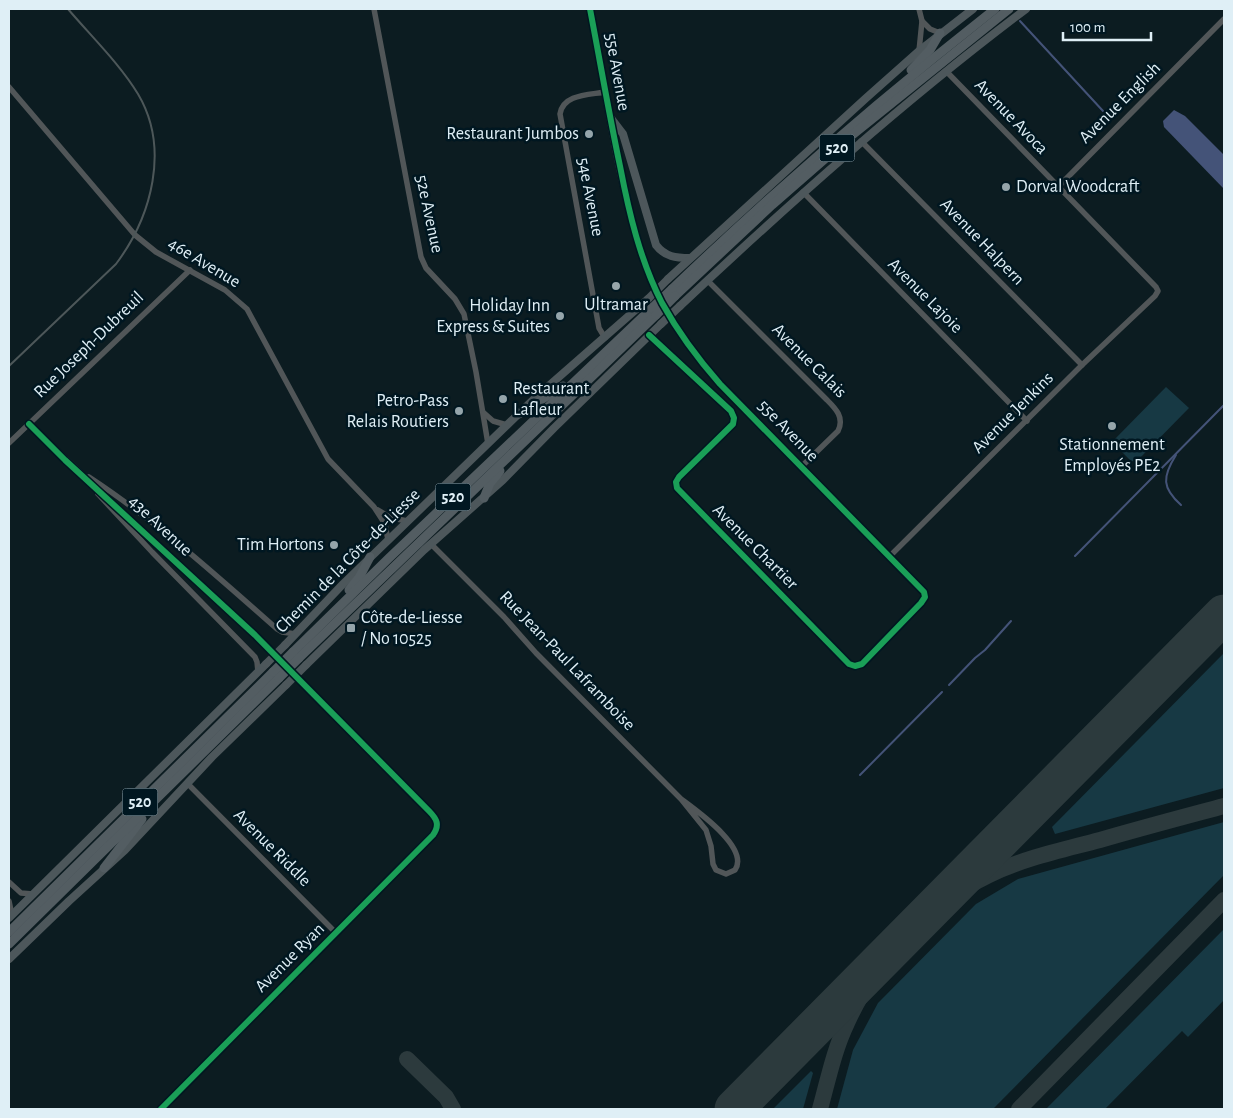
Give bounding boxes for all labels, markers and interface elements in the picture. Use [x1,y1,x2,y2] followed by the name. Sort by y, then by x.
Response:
[1063,10,1150,42] scale bar
[1070,20,1105,35] text: 100 m
[601,32,633,112] street label: 55e Avenue
[1076,59,1164,147] street label: Avenue English
[971,76,1051,158] street label: Avenue Avoca
[446,125,579,143] place label: Restaurant Jumbos
[583,128,595,140] marker: Restaurant Jumbos
[820,134,854,162] road number: 520
[574,156,606,238] street label: 54e Avenue
[412,173,446,255] street label: 52e Avenue
[1016,178,1140,196] place label: Dorval Woodcraft
[1000,181,1012,193] marker: Dorval Woodcraft
[936,195,1028,289] street label: Avenue Halpern
[165,234,243,292] street label: 46e Avenue
[884,255,966,337] street label: Avenue Lajoie
[610,280,622,292] marker: Ultramar
[31,288,147,402] street label: Rue Joseph-Dubreuil
[584,296,648,314] place label: Ultramar
[436,297,550,336] place label: Holiday Inn Express & Suites
[554,310,566,322] marker: Holiday Inn Express & Suites
[768,320,850,402] street label: Avenue Calais
[969,369,1057,457] street label: Avenue Jenkins
[513,380,589,419] place label: Restaurant Lafleur
[346,392,449,431] place label: Petro-Pass Relais Routiers
[497,393,509,405] marker: Restaurant Lafleur
[754,396,822,466] street label: 55e Avenue
[453,405,465,417] marker: Petro-Pass Relais Routiers
[1106,420,1118,432] marker: Stationnement Employés PE2
[1059,436,1165,475] place label: Stationnement Employés PE2
[436,484,470,511] road number: 520
[272,485,424,637] street label: Chemin de la Côte-de-Liesse
[125,492,195,560] street label: 43e Avenue
[709,501,801,593] street label: Avenue Chartier
[237,536,324,554] place label: Tim Hortons
[328,539,340,551] marker: Tim Hortons
[496,588,638,734] street label: Rue Jean-Paul Laframboise
[361,609,463,648] place label: Côte-de-Liesse / No 10525
[345,622,357,634] marker: Côte-de-Liesse / No 10525
[122,789,158,816] road number: 520
[230,806,314,890] street label: Avenue Riddle
[252,920,328,996] street label: Avenue Ryan

